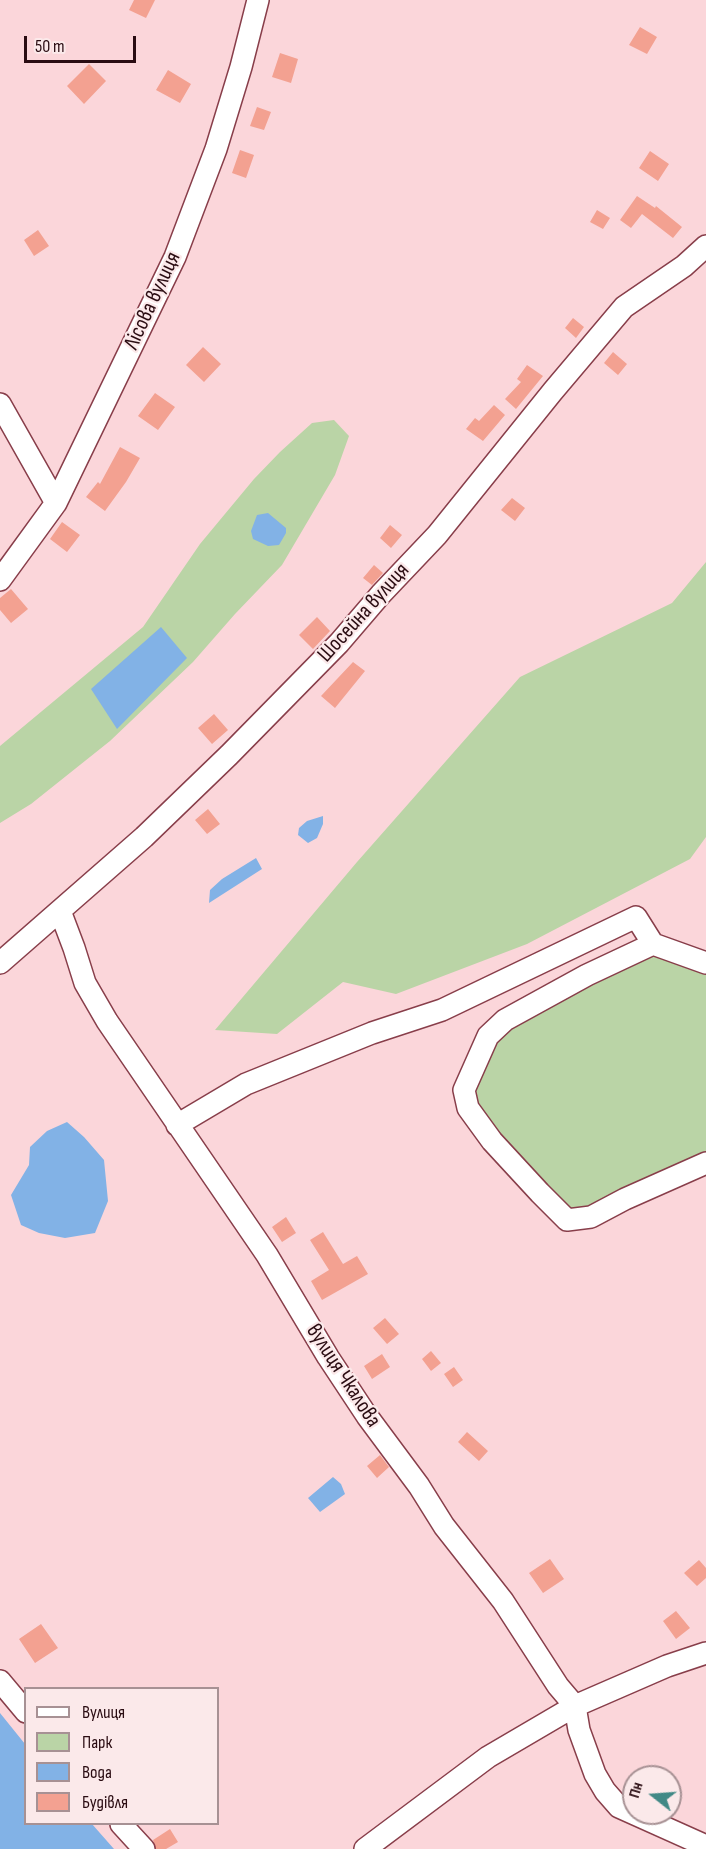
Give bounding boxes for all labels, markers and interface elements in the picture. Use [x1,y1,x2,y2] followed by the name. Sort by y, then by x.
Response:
[27,24,140,62] scale bar
[35,36,65,57] text: 50 m
[119,248,187,354] street label: Лісова вулиця
[313,558,415,668] street label: Шосейна вулиця
[300,1319,386,1433] street label: вулиця Чкалова
[24,1687,219,1825] legend
[82,1702,125,1723] text: Вулиця
[82,1732,112,1753] text: Парк
[82,1762,112,1783] text: Вода
[622,1765,682,1825] north arrow
[625,1780,648,1800] text: Пн
[82,1792,128,1813] text: Будівля

